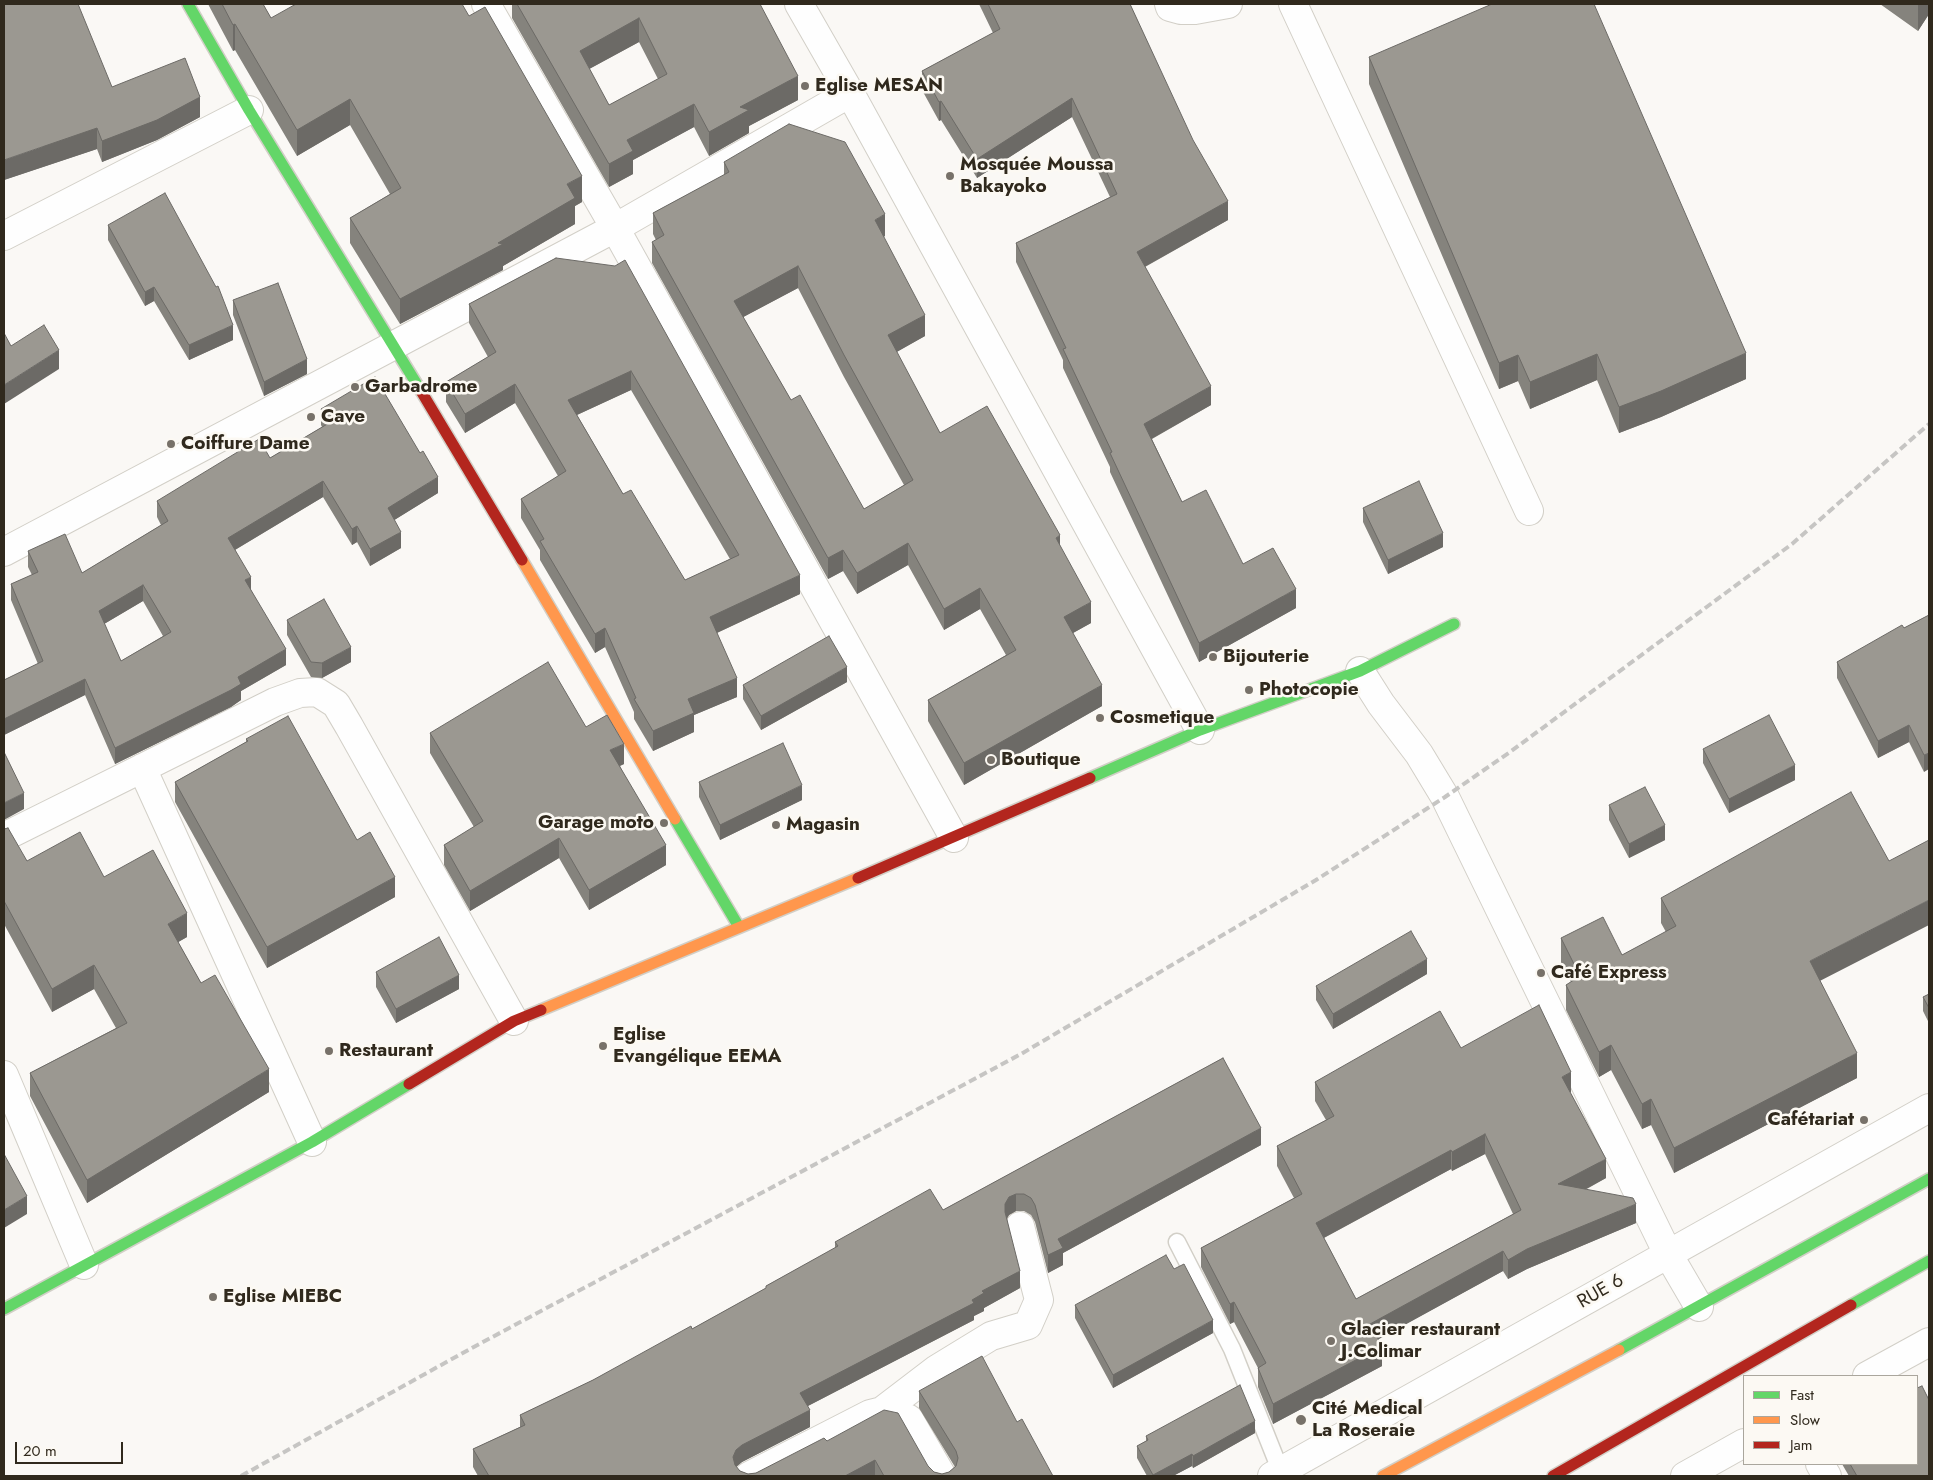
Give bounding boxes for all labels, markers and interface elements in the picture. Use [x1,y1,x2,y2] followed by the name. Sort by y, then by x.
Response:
[815,75,943,97] place label: Eglise MESAN
[799,80,811,92] marker: Eglise MESAN
[960,154,1114,198] place label: Mosquée Moussa Bakayoko
[944,170,956,182] marker: Mosquée Moussa Bakayoko
[365,376,477,398] place label: Garbadrome
[349,381,361,393] marker: Garbadrome
[321,406,365,428] place label: Cave
[305,411,317,423] marker: Cave
[181,433,310,455] place label: Coiffure Dame
[165,438,177,450] marker: Coiffure Dame
[1223,646,1309,668] place label: Bijouterie
[1207,651,1219,663] marker: Bijouterie
[1259,679,1359,701] place label: Photocopie
[1243,684,1255,696] marker: Photocopie
[1110,707,1214,729] place label: Cosmetique
[1094,712,1106,724] marker: Cosmetique
[1001,749,1081,771] place label: Boutique
[985,754,997,766] marker: Boutique
[538,812,654,834] place label: Garage moto
[786,814,860,836] place label: Magasin
[658,817,670,829] marker: Garage moto
[770,819,782,831] marker: Magasin
[1551,962,1667,984] place label: Café Express
[1535,967,1547,979] marker: Café Express
[613,1024,782,1068] place label: Eglise Evangélique EEMA
[339,1040,433,1062] place label: Restaurant
[597,1040,609,1052] marker: Eglise Evangélique EEMA
[323,1045,335,1057] marker: Restaurant
[1767,1109,1854,1131] place label: Cafétariat
[1858,1114,1870,1126] marker: Cafétariat
[1574,1270,1628,1314] street label: RUE 6
[223,1286,342,1308] place label: Eglise MIEBC
[207,1291,219,1303] marker: Eglise MIEBC
[1341,1319,1500,1363] place label: Glacier restaurant J.Colimar
[1325,1335,1337,1347] marker: Glacier restaurant J.Colimar
[1743,1375,1918,1465] legend
[1790,1384,1814,1406] text: Fast
[1312,1398,1423,1442] place label: Cité Medical La Roseraie
[1790,1409,1820,1431] text: Slow
[1294,1413,1308,1427] marker: Cité Medical La Roseraie
[18,1432,125,1464] scale bar
[1790,1434,1813,1456] text: Jam
[23,1440,57,1462] text: 20 m

